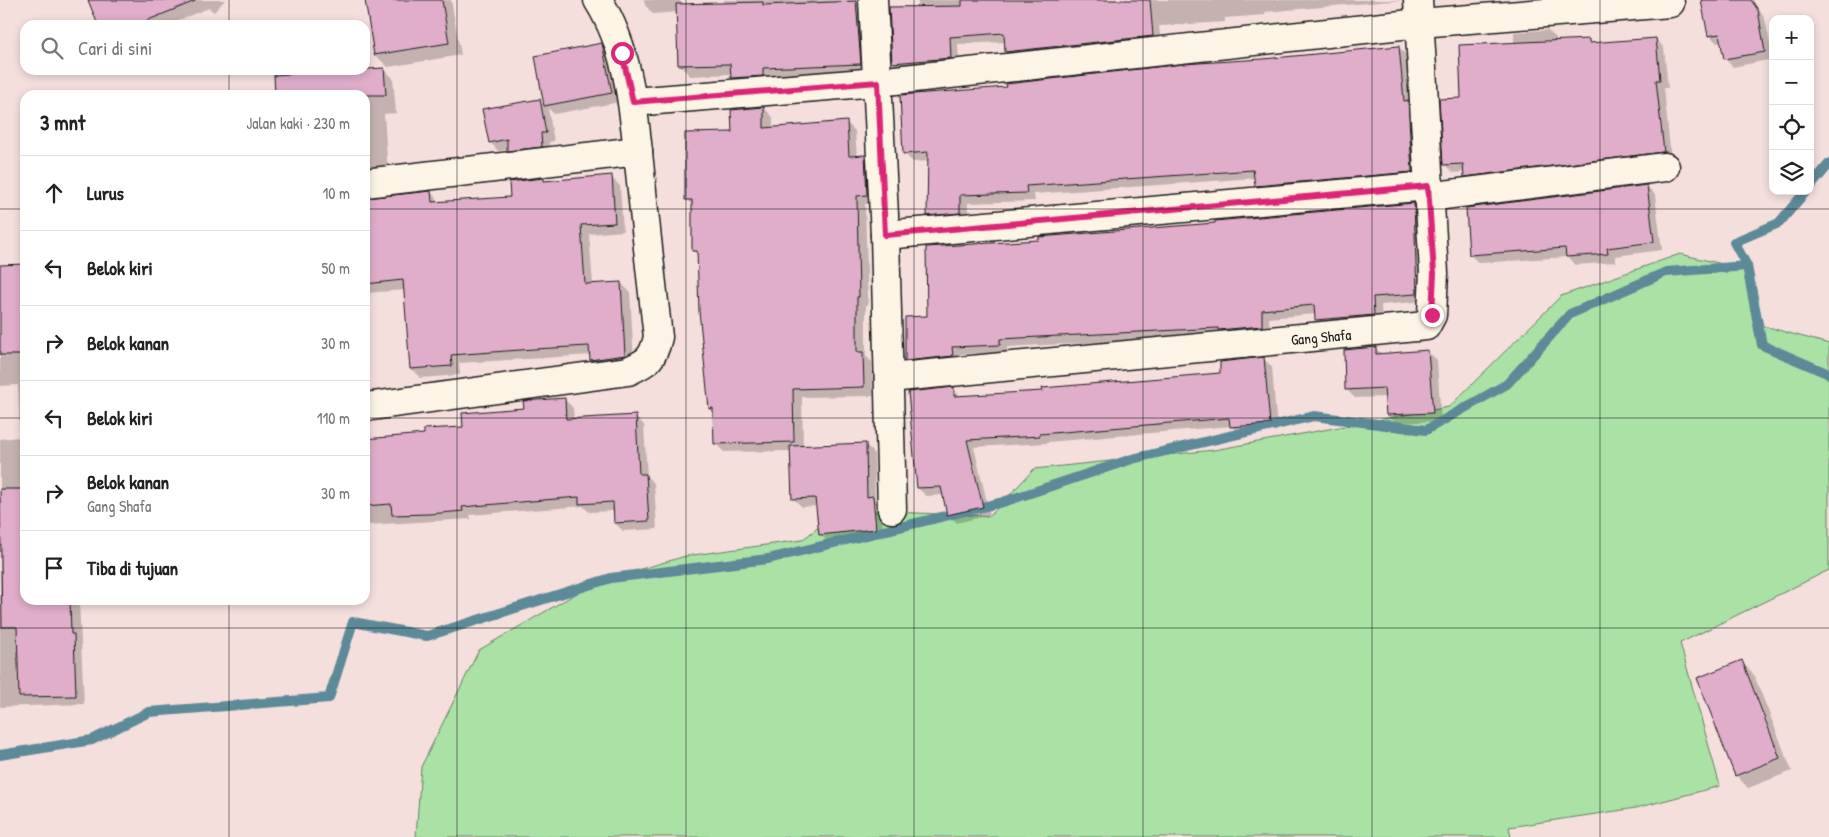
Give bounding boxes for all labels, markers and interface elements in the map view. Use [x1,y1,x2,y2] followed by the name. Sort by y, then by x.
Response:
[1769,15,1814,195] map controls
[1769,15,1814,60] button: +
[20,20,370,75] search box
[38,34,66,62] icon: search
[78,35,152,61] text: Cari di sini
[611,42,634,65] route start
[1769,60,1814,105] button: −
[1769,105,1814,150] button: locate
[40,108,85,137] text: 3 mnt
[246,112,350,134] text: Jalan kaki · 230 m
[1769,150,1814,195] button: layers
[40,179,68,207] icon: ahead
[87,180,124,206] text: Lurus
[322,182,350,204] text: 10 m
[40,254,68,282] icon: left
[87,255,153,281] text: Belok kiri
[322,257,350,279] text: 50 m
[1421,304,1444,327] route end
[1290,324,1352,350] street label: Gang Shafa
[40,329,68,357] icon: right
[87,330,169,356] text: Belok kanan
[321,332,350,354] text: 30 m
[40,404,68,432] icon: left
[87,405,153,431] text: Belok kiri
[317,407,350,429] text: 110 m
[87,469,169,495] text: Belok kanan
[40,479,68,507] icon: right
[321,482,350,504] text: 30 m
[87,495,151,517] text: Gang Shafa
[40,554,68,582] icon: arrive
[87,555,178,581] text: Tiba di tujuan

